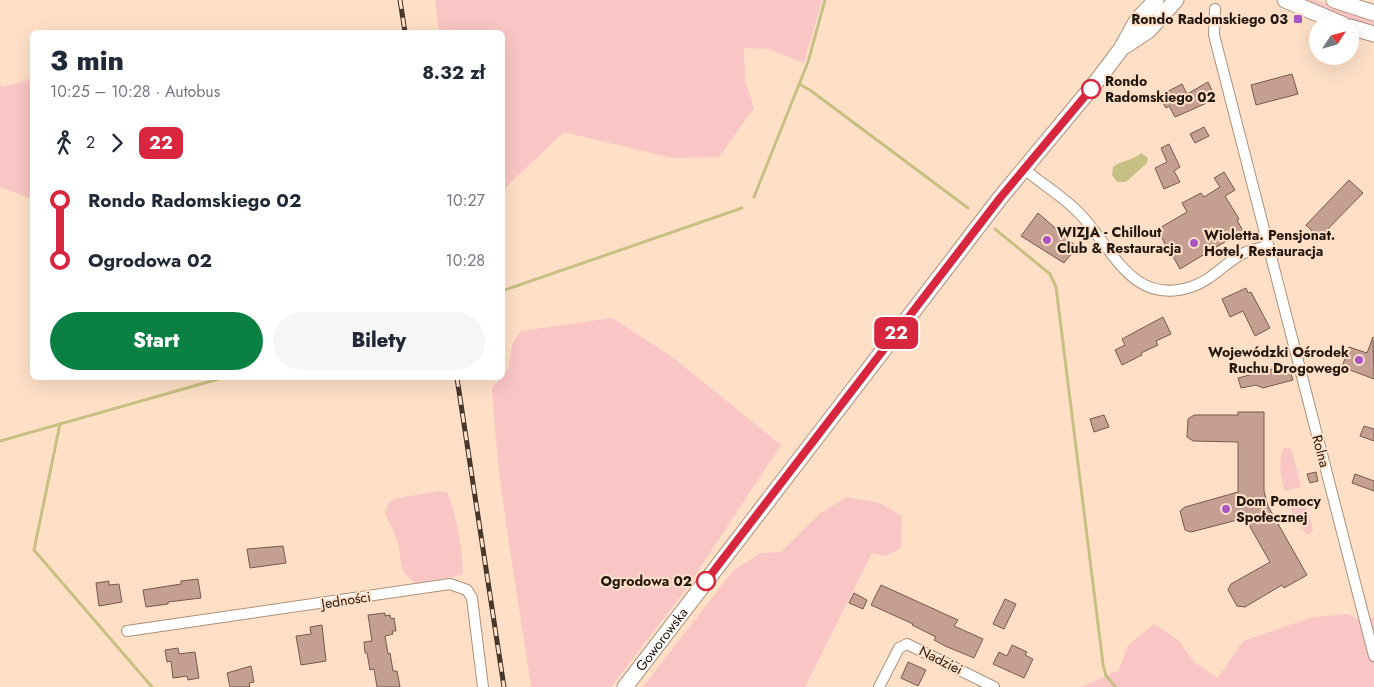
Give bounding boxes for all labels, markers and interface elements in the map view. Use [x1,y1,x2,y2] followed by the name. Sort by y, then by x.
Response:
[1131,9,1288,29] place label: Rondo Radomskiego 03
[1292,13,1304,25] marker: Rondo Radomskiego 03
[1309,15,1359,65] north arrow
[1309,15,1359,65] map controls
[50,40,124,81] text: 3 min
[422,59,485,86] text: 8.32 zł
[1105,71,1216,107] place label: Rondo Radomskiego 02
[1081,79,1101,99] marker: Rondo Radomskiego 02
[50,80,220,103] text: 10:25 – 10:28 · Autobus
[50,129,78,157] icon: walk
[103,129,131,157] icon: forward
[149,130,173,156] text: 22
[86,131,95,154] text: 2
[88,187,301,214] text: Rondo Radomskiego 02
[446,189,485,212] text: 10:27
[1057,222,1181,258] place label: WIZJA - Chillout Club & Restauracja
[1204,225,1335,261] place label: Wioletta. Pensjonat. Hotel, Restauracja
[1041,234,1053,246] marker: WIZJA - Chillout Club & Restauracja
[1188,237,1200,249] marker: Wioletta. Pensjonat. Hotel, Restauracja
[88,247,212,274] text: Ogrodowa 02
[446,249,485,272] text: 10:28
[50,312,263,370] button: Start
[273,312,485,370] button: Bilety
[874,317,918,349] line badge: 22
[884,320,908,346] text: 22
[1208,342,1349,378] place label: Wojewódzki Ośrodek Ruchu Drogowego
[1353,354,1365,366] marker: Wojewódzki Ośrodek Ruchu Drogowego
[1307,433,1335,469] street label: Rolna
[1236,491,1321,527] place label: Dom Pomocy Społecznej
[1220,503,1232,515] marker: Dom Pomocy Społecznej
[601,571,692,591] place label: Ogrodowa 02
[696,571,716,591] marker: Ogrodowa 02
[318,586,372,614] street label: Jedności
[631,603,692,675] street label: Goworowska
[916,641,966,679] street label: Nadziei

